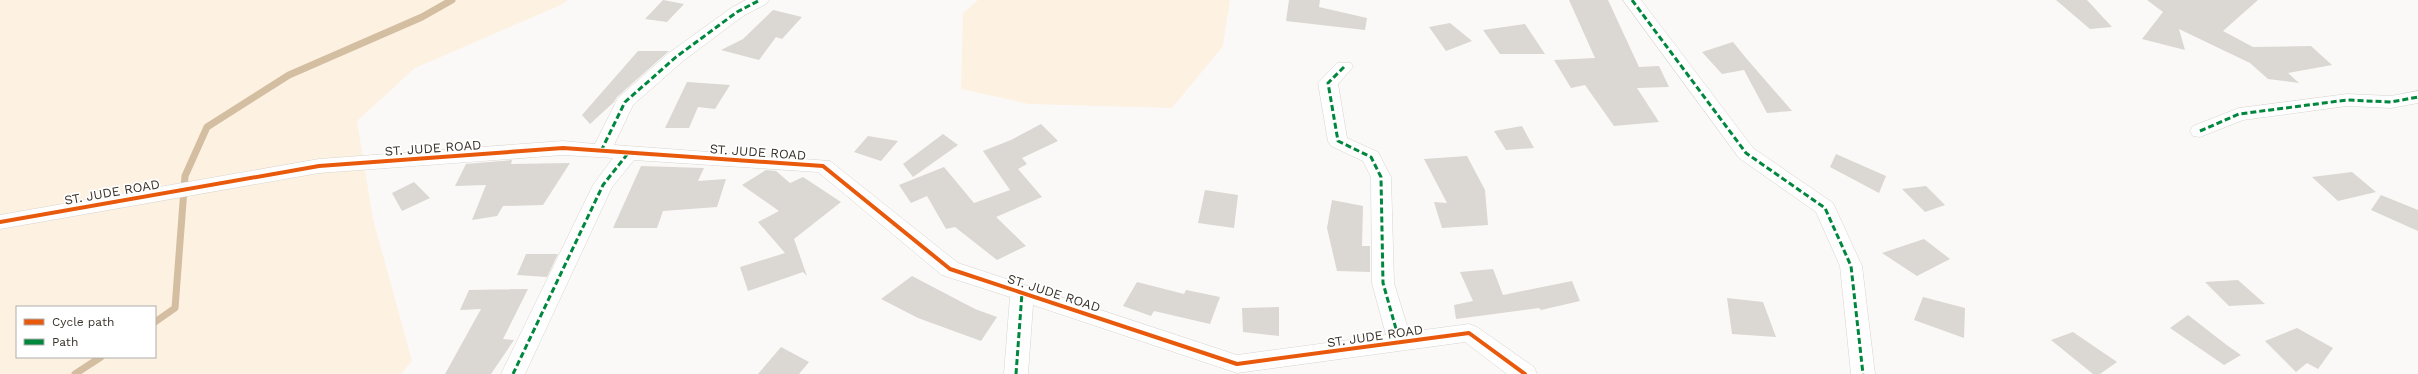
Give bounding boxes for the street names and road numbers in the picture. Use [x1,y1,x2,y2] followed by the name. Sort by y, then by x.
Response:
[384,137,482,159] street label: ST. JUDE ROAD
[709,141,807,163] street label: ST. JUDE ROAD
[63,176,161,208] street label: ST. JUDE ROAD
[1006,271,1102,315] street label: ST. JUDE ROAD
[1326,322,1424,350] street label: ST. JUDE ROAD

